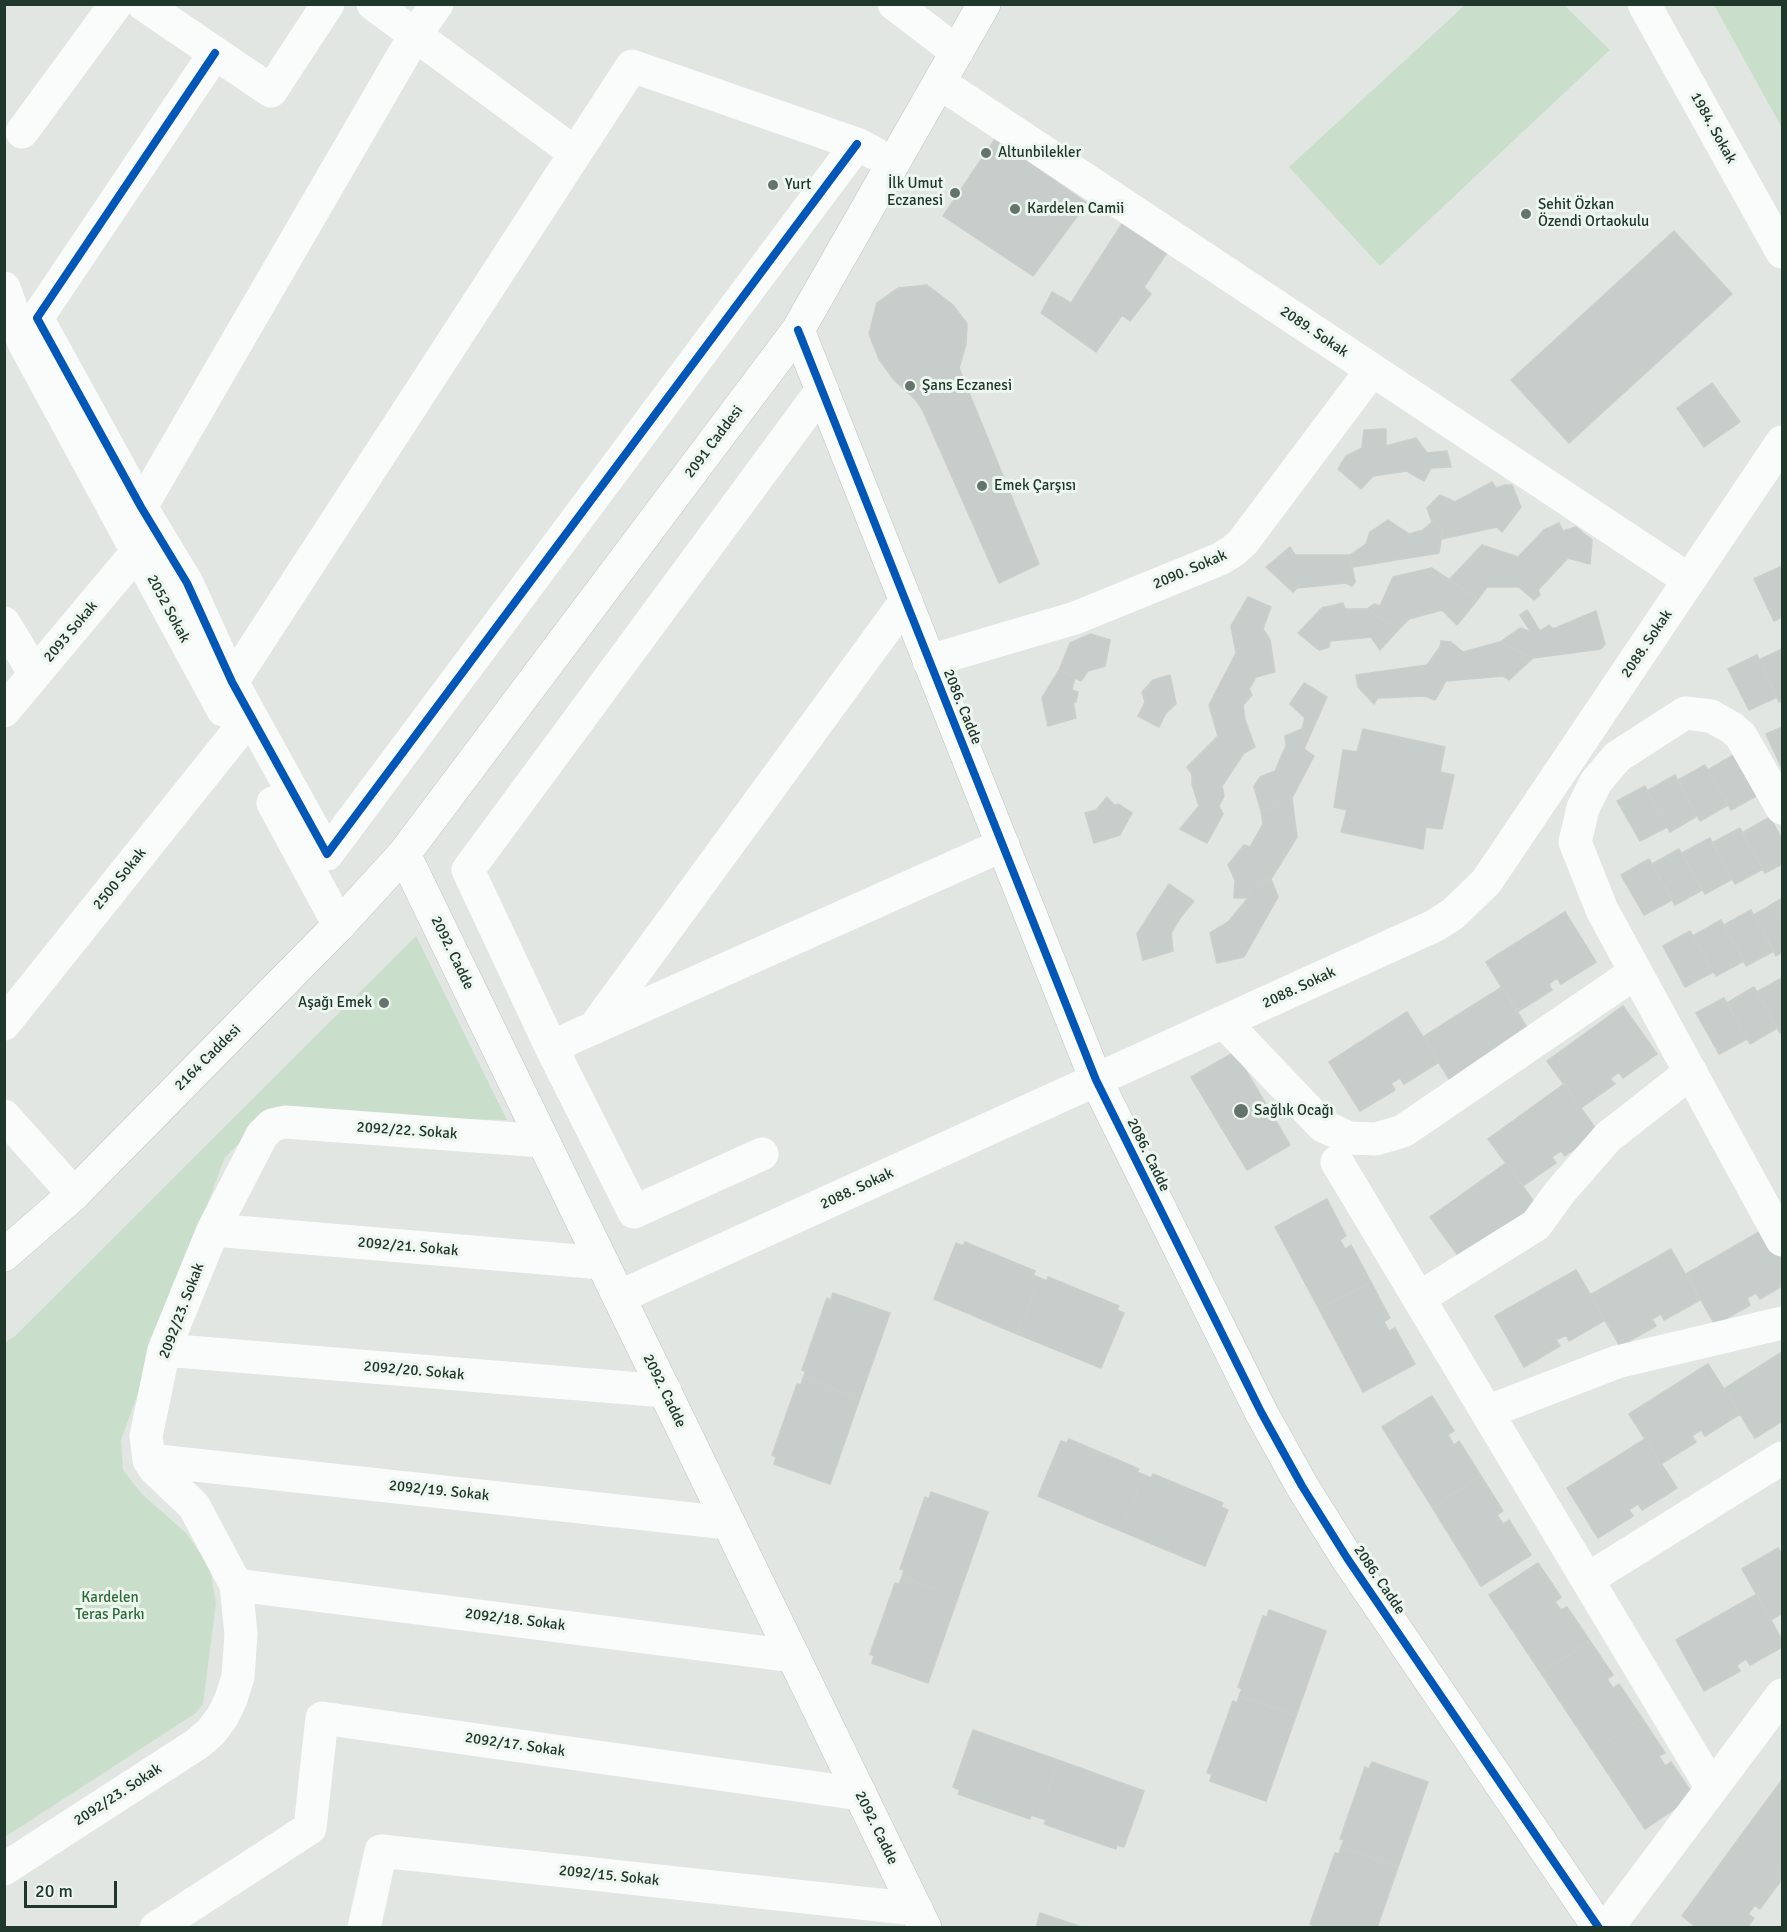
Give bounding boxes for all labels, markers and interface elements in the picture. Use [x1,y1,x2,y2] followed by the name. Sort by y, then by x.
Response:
[1686,89,1740,167] street label: 1984. Sokak
[998,144,1081,162] place label: Altunbilekler
[979,146,993,160] marker: Altunbilekler
[887,175,943,210] place label: İlk Umut Eczanesi
[785,176,811,194] place label: Yurt
[766,178,780,192] marker: Yurt
[948,186,962,200] marker: İlk Umut Eczanesi
[1538,196,1649,231] place label: Şehit Özkan Özendi Ortaokulu
[1027,200,1124,218] place label: Kardelen Camii
[1008,202,1022,216] marker: Kardelen Camii
[1519,207,1533,221] marker: Şehit Özkan Özendi Ortaokulu
[1276,303,1352,361] street label: 2089. Sokak
[922,377,1012,395] place label: Şans Eczanesi
[903,379,917,393] marker: Şans Eczanesi
[681,402,747,482] street label: 2091 Caddesi
[994,477,1076,495] place label: Emek Çarşısı
[975,479,989,493] marker: Emek Çarşısı
[1150,546,1230,594] street label: 2090. Sokak
[143,572,193,646] street label: 2052 Sokak
[40,598,102,666] street label: 2093 Sokak
[1618,606,1676,682] street label: 2088. Sokak
[939,667,985,747] street label: 2086. Cadde
[90,844,150,914] street label: 2500 Sokak
[426,913,478,993] street label: 2092. Cadde
[1260,963,1338,1013] street label: 2088. Sokak
[298,994,372,1012] place label: Aşağı Emek
[377,996,391,1010] marker: Aşağı Emek
[171,1021,245,1095] street label: 2164 Caddesi
[1232,1102,1250,1120] marker: Sağlık Ocağı
[1254,1102,1333,1120] place label: Sağlık Ocağı
[1122,1115,1174,1195] street label: 2086. Cadde
[356,1119,458,1143] street label: 2092/22. Sokak
[818,1164,896,1214] street label: 2088. Sokak
[357,1234,459,1260] street label: 2092/21. Sokak
[156,1261,208,1361] street label: 2092/23. Sokak
[638,1351,690,1431] street label: 2092. Cadde
[363,1358,465,1384] street label: 2092/20. Sokak
[388,1477,490,1505] street label: 2092/19. Sokak
[1349,1542,1409,1618] street label: 2086. Cadde
[75,1589,145,1624] park label: Kardelen Teras Parkı
[464,1605,566,1635] street label: 2092/18. Sokak
[464,1729,566,1761] street label: 2092/17. Sokak
[71,1760,165,1830] street label: 2092/23. Sokak
[850,1788,902,1868] street label: 2092. Cadde
[558,1862,660,1890] street label: 2092/15. Sokak
[27,1869,120,1907] scale bar
[35,1880,73,1902] text: 20 m

